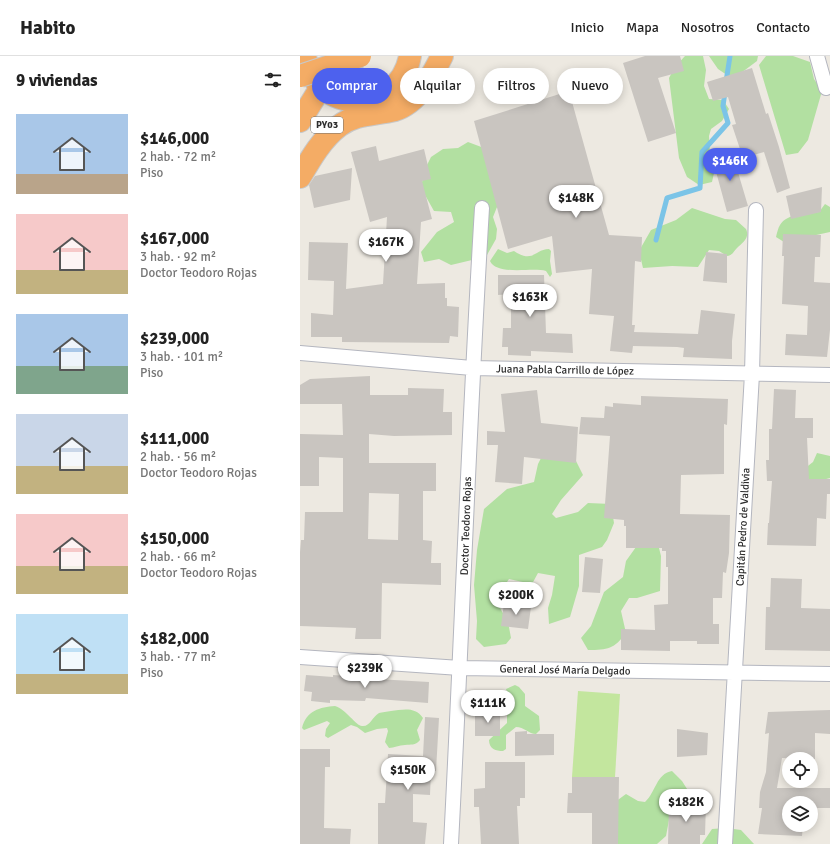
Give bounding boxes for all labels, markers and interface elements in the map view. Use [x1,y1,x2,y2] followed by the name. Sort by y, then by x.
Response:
[20,16,75,40] text: Habito
[571,19,604,36] text: Inicio
[626,19,659,36] text: Mapa
[681,19,734,36] text: Nosotros
[756,19,810,36] text: Contacto
[312,68,392,104] chip: Comprar
[400,68,475,104] chip: Alquilar
[483,68,549,104] chip: Filtros
[557,68,623,104] chip: Nuevo
[262,69,284,91] icon: filters
[16,70,98,91] text: 9 viviendas
[311,117,343,133] road number: PY03
[140,128,209,149] text: $146,000
[48,130,96,178] icon: home
[702,148,758,182] pin: $146K
[140,149,216,165] text: 2 hab. · 72 m²
[712,153,748,169] text: $146K
[140,165,163,181] text: Piso
[548,185,604,219] pin: $148K
[558,190,594,206] text: $148K
[140,228,209,249] text: $167,000
[358,229,414,263] pin: $167K
[48,230,96,278] icon: home
[368,234,404,250] text: $167K
[140,249,216,265] text: 3 hab. · 92 m²
[140,265,257,281] text: Doctor Teodoro Rojas
[502,284,558,318] pin: $163K
[512,289,548,305] text: $163K
[140,328,209,349] text: $239,000
[48,330,96,378] icon: home
[140,349,223,365] text: 3 hab. · 101 m²
[496,362,634,378] street label: Juana Pabla Carrillo de López
[140,365,163,381] text: Piso
[140,428,209,449] text: $111,000
[48,430,96,478] icon: home
[140,449,216,465] text: 2 hab. · 56 m²
[140,465,257,481] text: Doctor Teodoro Rojas
[733,467,753,587] street label: Capitán Pedro de Valdivia
[458,476,474,576] street label: Doctor Teodoro Rojas
[140,528,209,549] text: $150,000
[48,530,96,578] icon: home
[140,549,216,565] text: 2 hab. · 66 m²
[140,565,257,581] text: Doctor Teodoro Rojas
[488,582,544,616] pin: $200K
[498,587,534,603] text: $200K
[140,628,209,649] text: $182,000
[48,630,96,678] icon: home
[140,649,216,665] text: 3 hab. · 77 m²
[337,655,393,689] pin: $239K
[347,660,383,676] text: $239K
[499,662,631,678] street label: General José María Delgado
[140,665,163,681] text: Piso
[460,690,516,724] pin: $111K
[470,695,506,711] text: $111K
[782,752,818,832] map controls
[782,752,818,788] button: locate
[380,757,436,791] pin: $150K
[390,762,426,778] text: $150K
[658,789,714,823] pin: $182K
[668,794,704,810] text: $182K
[782,796,818,832] button: layers

